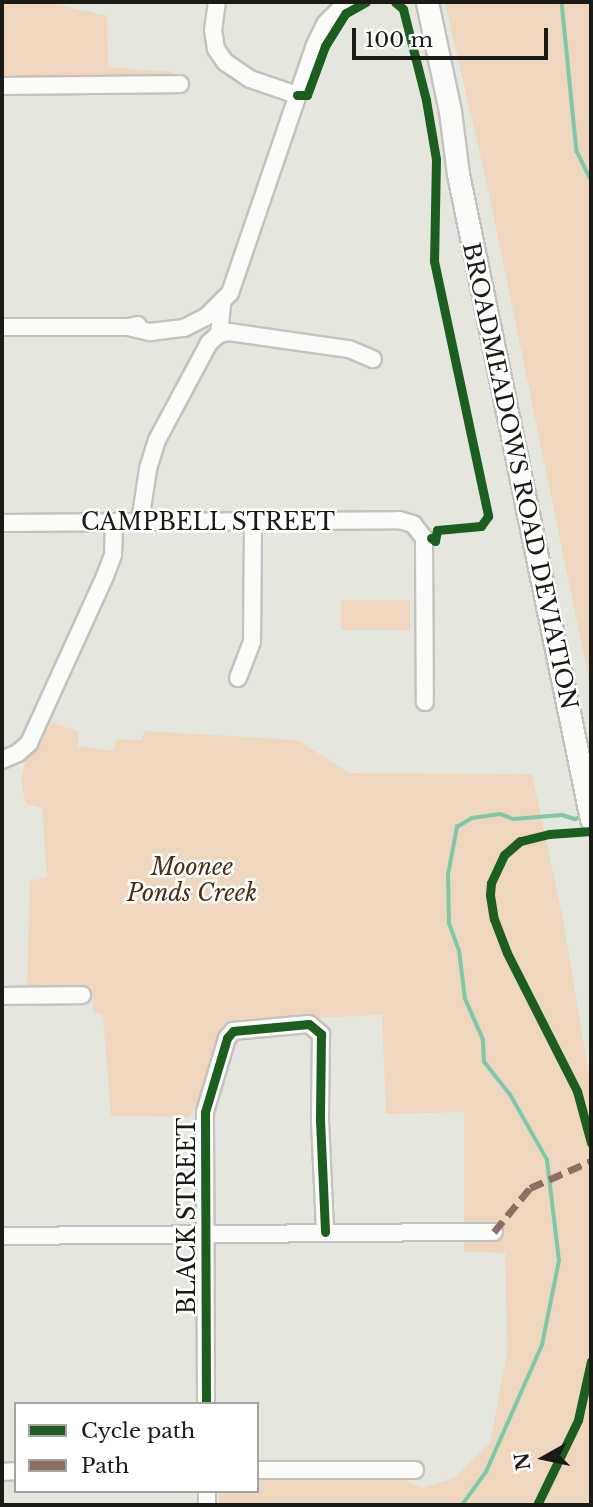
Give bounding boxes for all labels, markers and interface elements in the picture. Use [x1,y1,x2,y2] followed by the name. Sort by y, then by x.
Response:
[355,14,551,58] scale bar
[365,27,433,53] text: 100 m
[457,240,583,712] street label: BROADMEADOWS ROAD DEVIATION
[81,508,335,536] street label: CAMPBELL STREET
[127,853,257,907] park label: Moonee Ponds Creek
[173,1117,201,1315] street label: BLACK STREET
[14,1402,259,1493] legend
[81,1418,195,1444] text: Cycle path
[509,1423,579,1493] north arrow
[510,1451,536,1472] text: N
[81,1453,129,1479] text: Path

